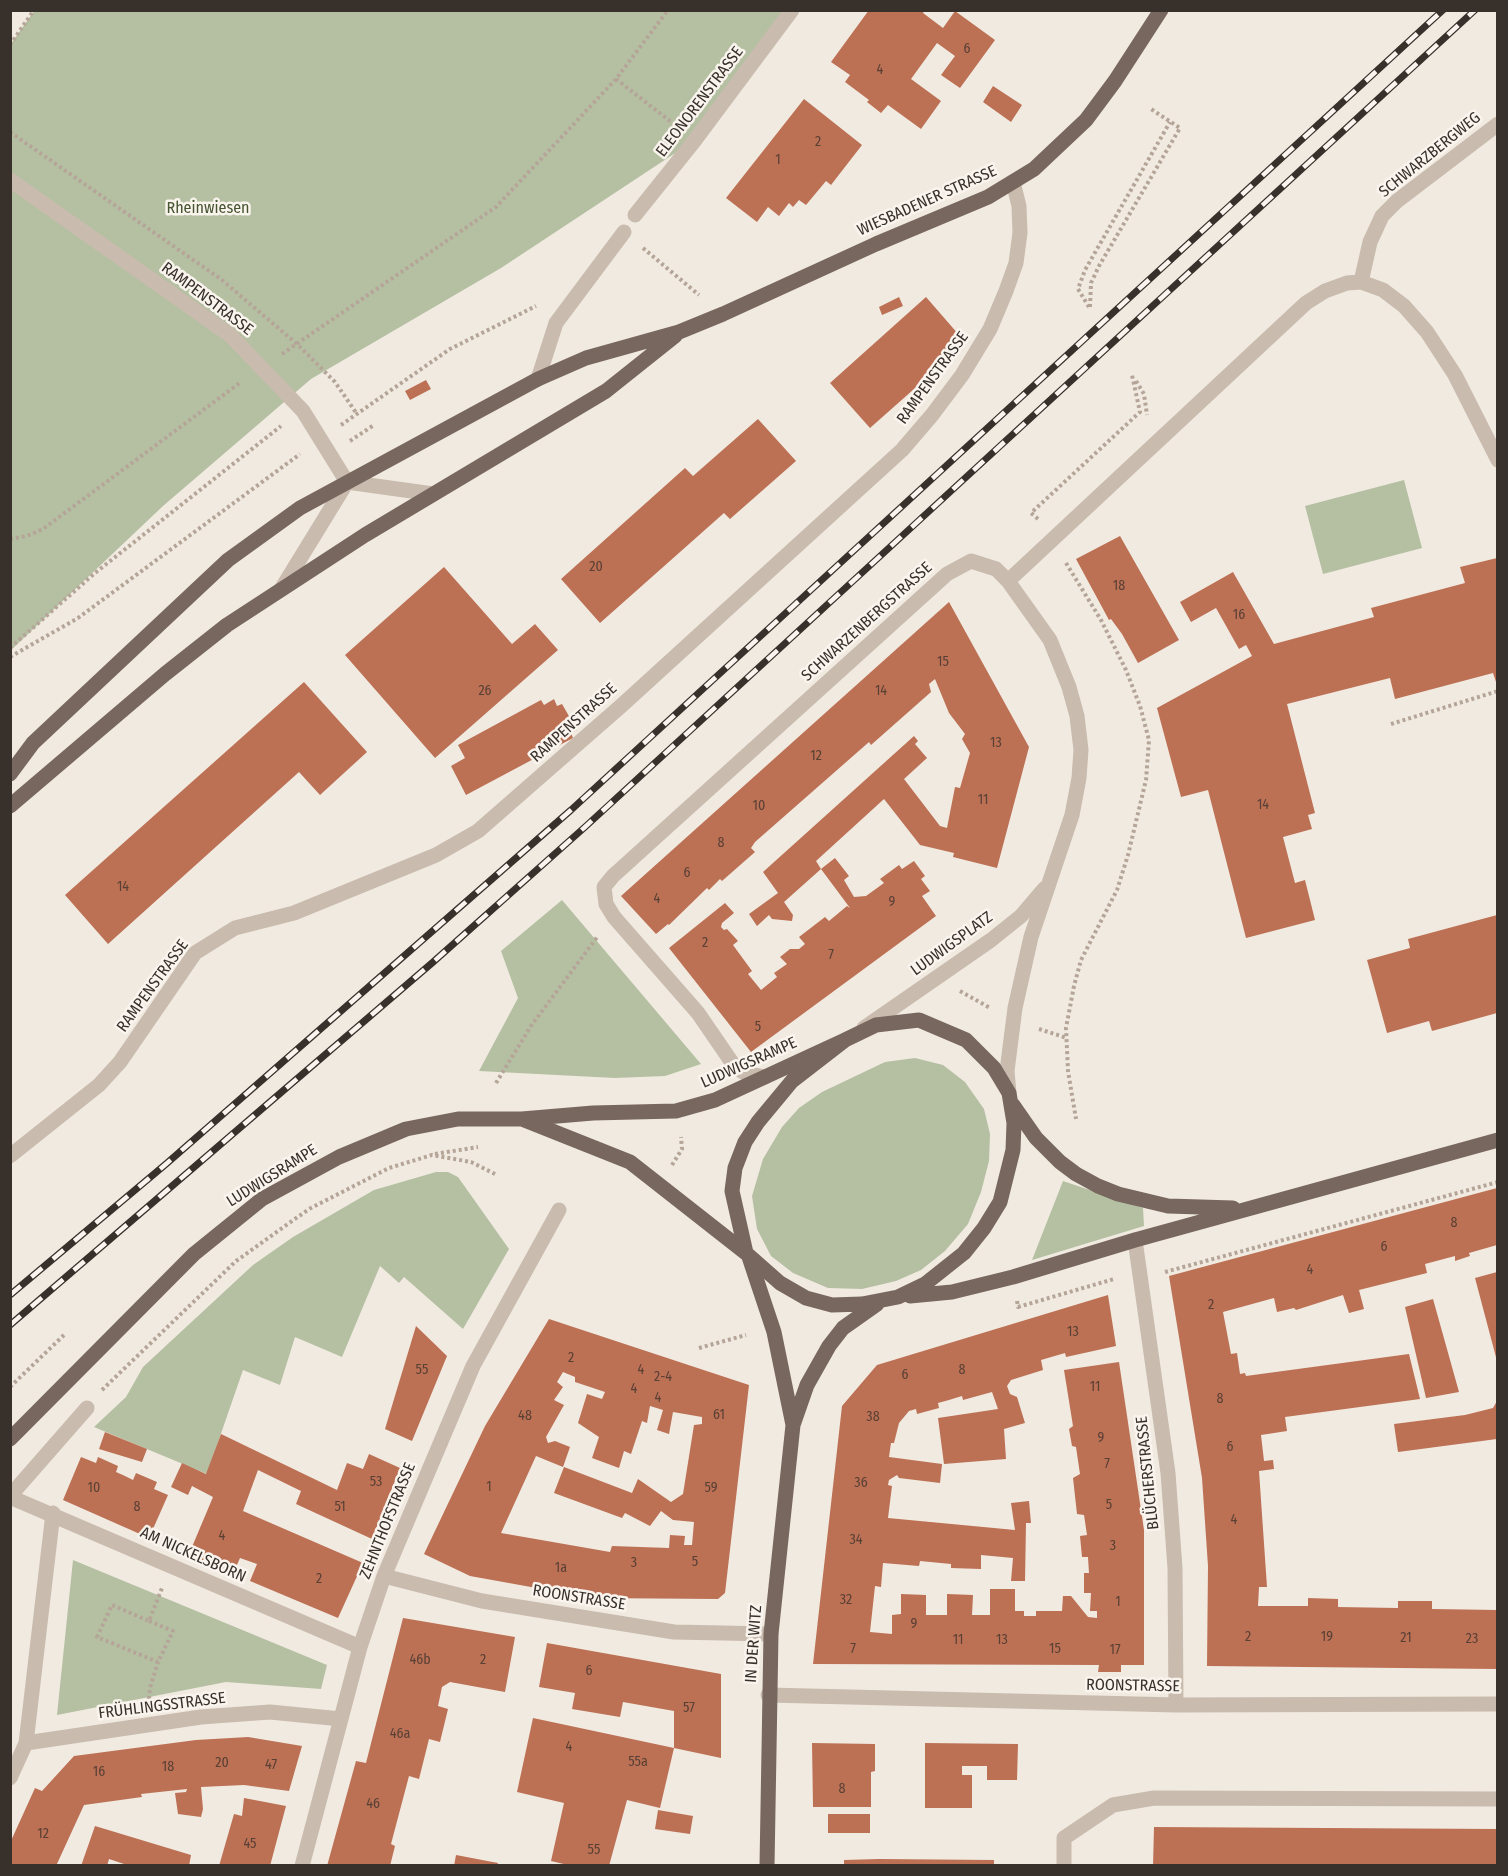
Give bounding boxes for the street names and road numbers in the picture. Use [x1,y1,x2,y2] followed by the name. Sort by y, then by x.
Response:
[652,43,748,161] street label: ELEONORENSTRASSE
[1375,108,1485,202] street label: SCHWARZBERGWEG
[854,162,1000,240] street label: WIESBADENER STRASSE
[158,258,256,340] street label: RAMPENSTRASSE
[893,328,973,428] street label: RAMPENSTRASSE
[798,558,936,686] street label: SCHWARZENBERGSTRASSE
[527,679,621,767] street label: RAMPENSTRASSE
[907,908,997,980] street label: LUDWIGSPLATZ
[113,936,193,1036] street label: RAMPENSTRASSE
[698,1033,800,1093] street label: LUDWIGSRAMPE
[223,1141,321,1211] street label: LUDWIGSRAMPE
[1132,1415,1164,1531] street label: BLÜCHERSTRASSE
[356,1460,420,1582] street label: ZEHNTHOFSTRASSE
[137,1523,249,1587] street label: AM NICKELSBORN
[531,1581,627,1615] street label: ROONSTRASSE
[742,1605,766,1683] street label: IN DER WITZ
[1086,1676,1180,1696] street label: ROONSTRASSE
[97,1689,227,1723] street label: FRÜHLINGSSTRASSE

